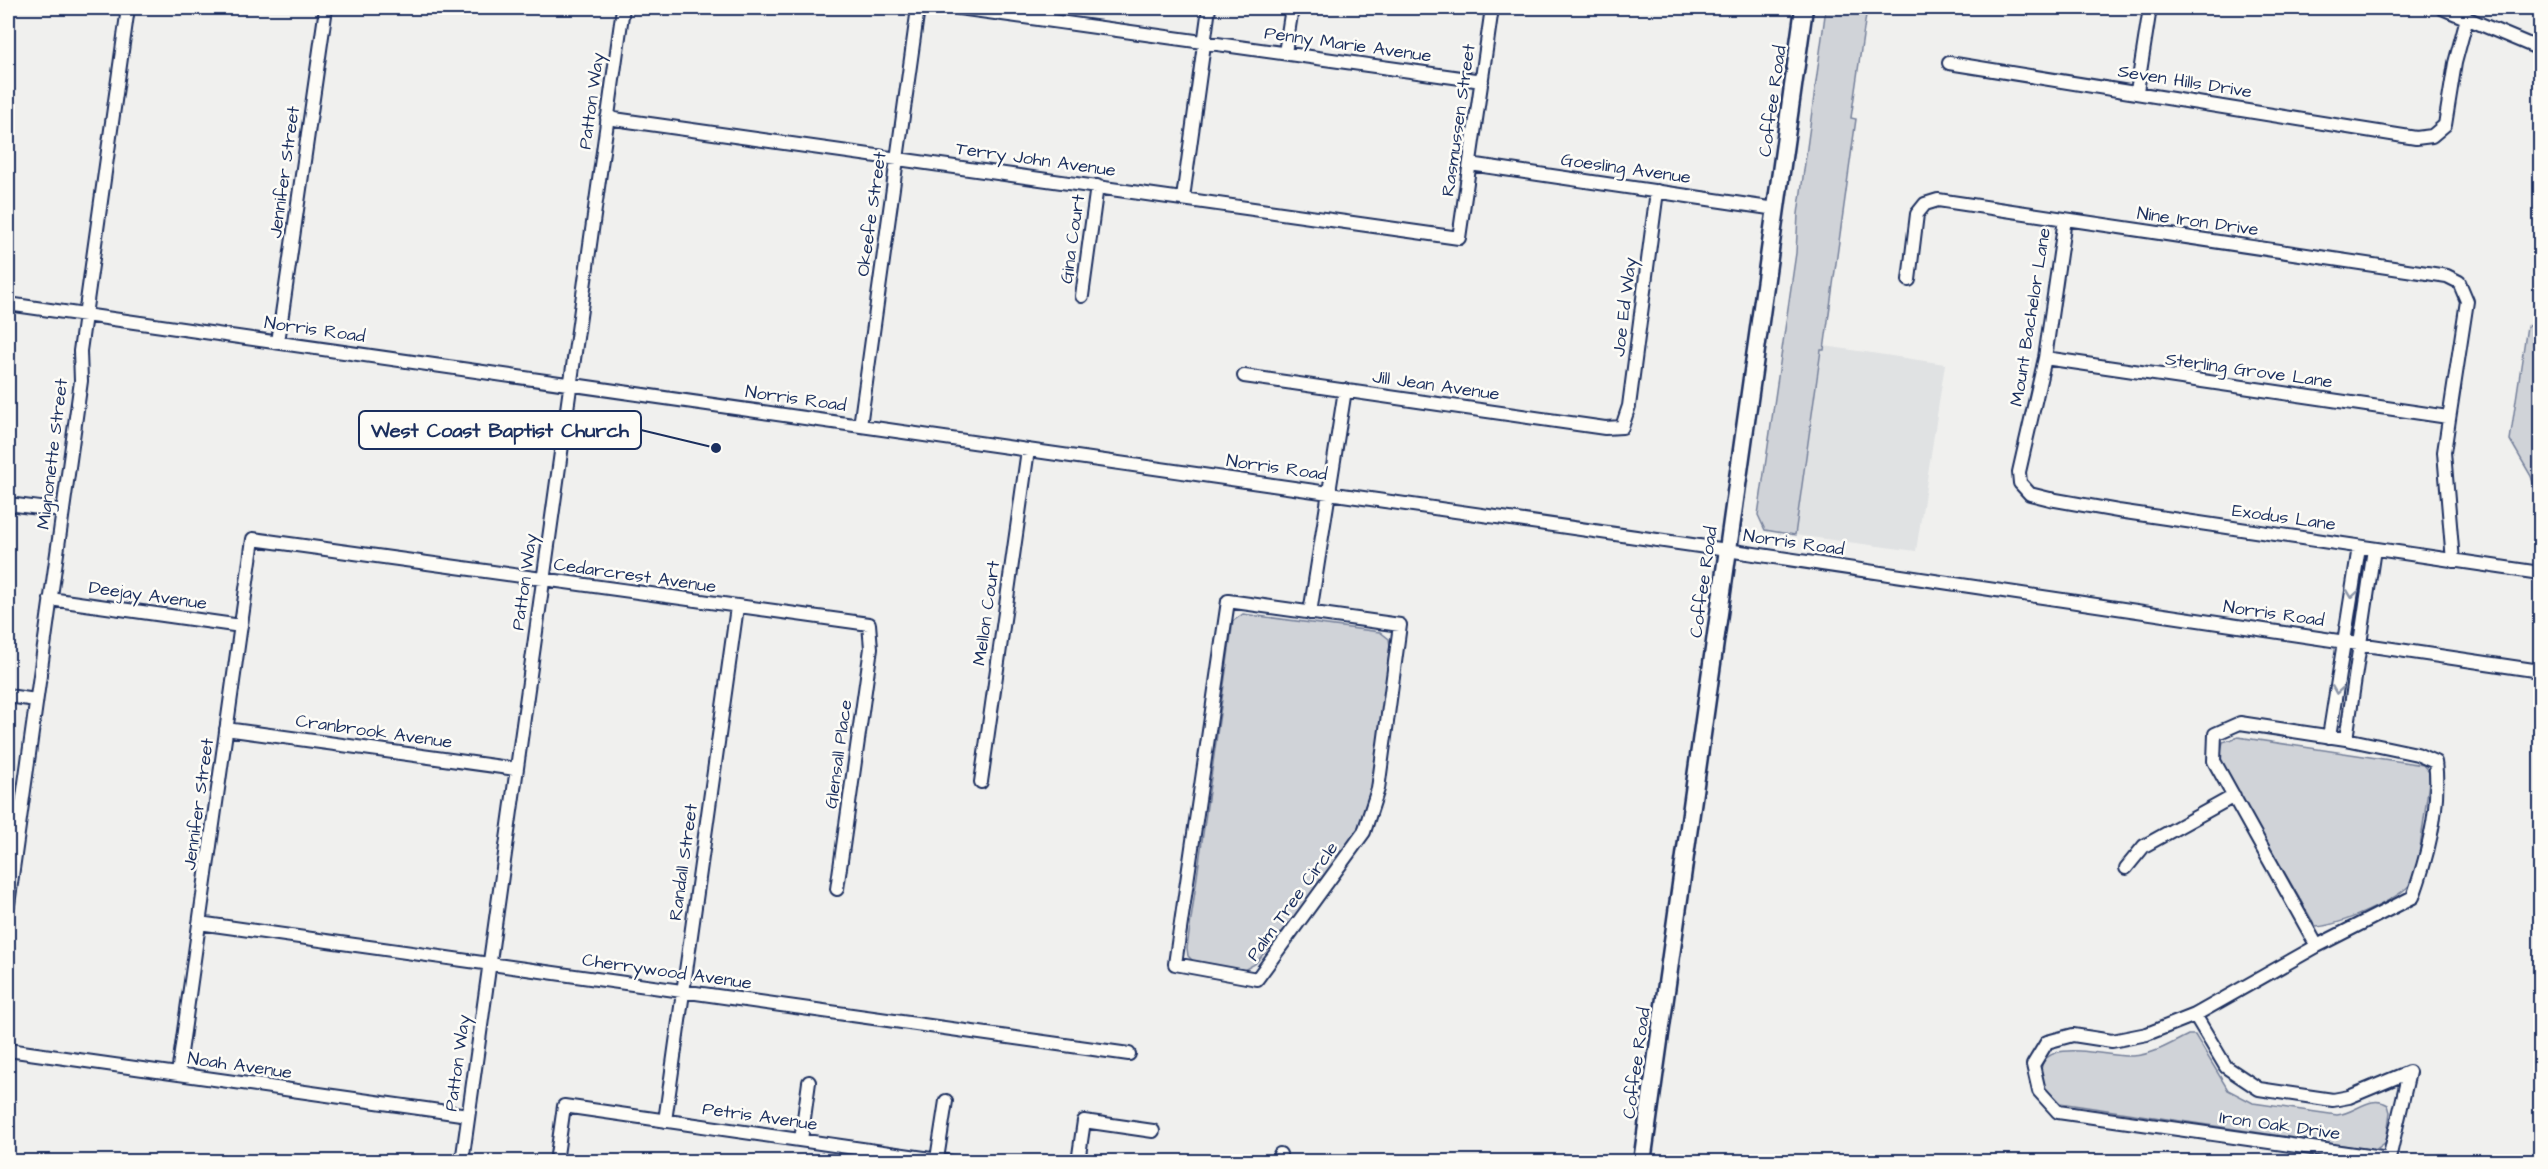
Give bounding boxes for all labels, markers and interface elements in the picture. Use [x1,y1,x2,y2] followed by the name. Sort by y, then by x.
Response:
[1263,20,1433,70] street label: Penny Marie Avenue
[1435,42,1482,198] street label: Rasmussen Street
[1752,44,1793,158] street label: Coffee Road
[572,51,612,151] street label: Patton Way
[2116,59,2254,104] street label: Seven Hills Drive
[263,104,306,240] street label: Jennifer Street
[954,136,1118,184] street label: Terry John Avenue
[1559,147,1693,191] street label: Goesling Avenue
[850,149,893,278] street label: Okeefe Street
[1054,192,1091,285] street label: Gina Court
[2136,201,2261,242] street label: Nine Iron Drive
[2004,226,2057,408] street label: Mount Bachelor Lane
[1606,256,1644,358] street label: Joe Ed Way
[263,310,367,349] street label: Norris Road
[2164,346,2334,396] street label: Sterling Grove Lane
[1371,364,1501,407] street label: Jill Jean Avenue
[31,376,75,531] street label: Mignonette Street
[744,379,848,418] street label: Norris Road
[359,411,641,449] callout: West Coast Baptist Church
[370,417,630,445] text: West Coast Baptist Church
[1225,448,1329,487] street label: Norris Road
[2231,498,2338,537] street label: Exodus Lane
[1742,523,1846,562] street label: Norris Road
[1683,525,1724,639] street label: Coffee Road
[505,532,545,632] street label: Patton Way
[552,552,718,599] street label: Cedarcrest Avenue
[967,558,1006,667] street label: Mellon Court
[87,575,209,617] street label: Deejay Avenue
[2346,590,2358,599] one-way arrow
[2222,594,2326,633] street label: Norris Road
[2331,685,2343,694] one-way arrow
[818,698,859,810] street label: Glensall Place
[294,708,454,755] street label: Cranbrook Avenue
[177,736,220,872] street label: Jennifer Street
[663,801,704,922] street label: Randall Street
[1241,836,1344,966] street label: Palm Tree Circle
[580,947,754,997] street label: Cherrywood Avenue
[1616,1006,1657,1120] street label: Coffee Road
[438,1013,478,1113] street label: Patton Way
[186,1046,294,1085] street label: Noah Avenue
[701,1096,819,1137] street label: Petris Avenue
[2218,1105,2342,1146] street label: Iron Oak Drive

